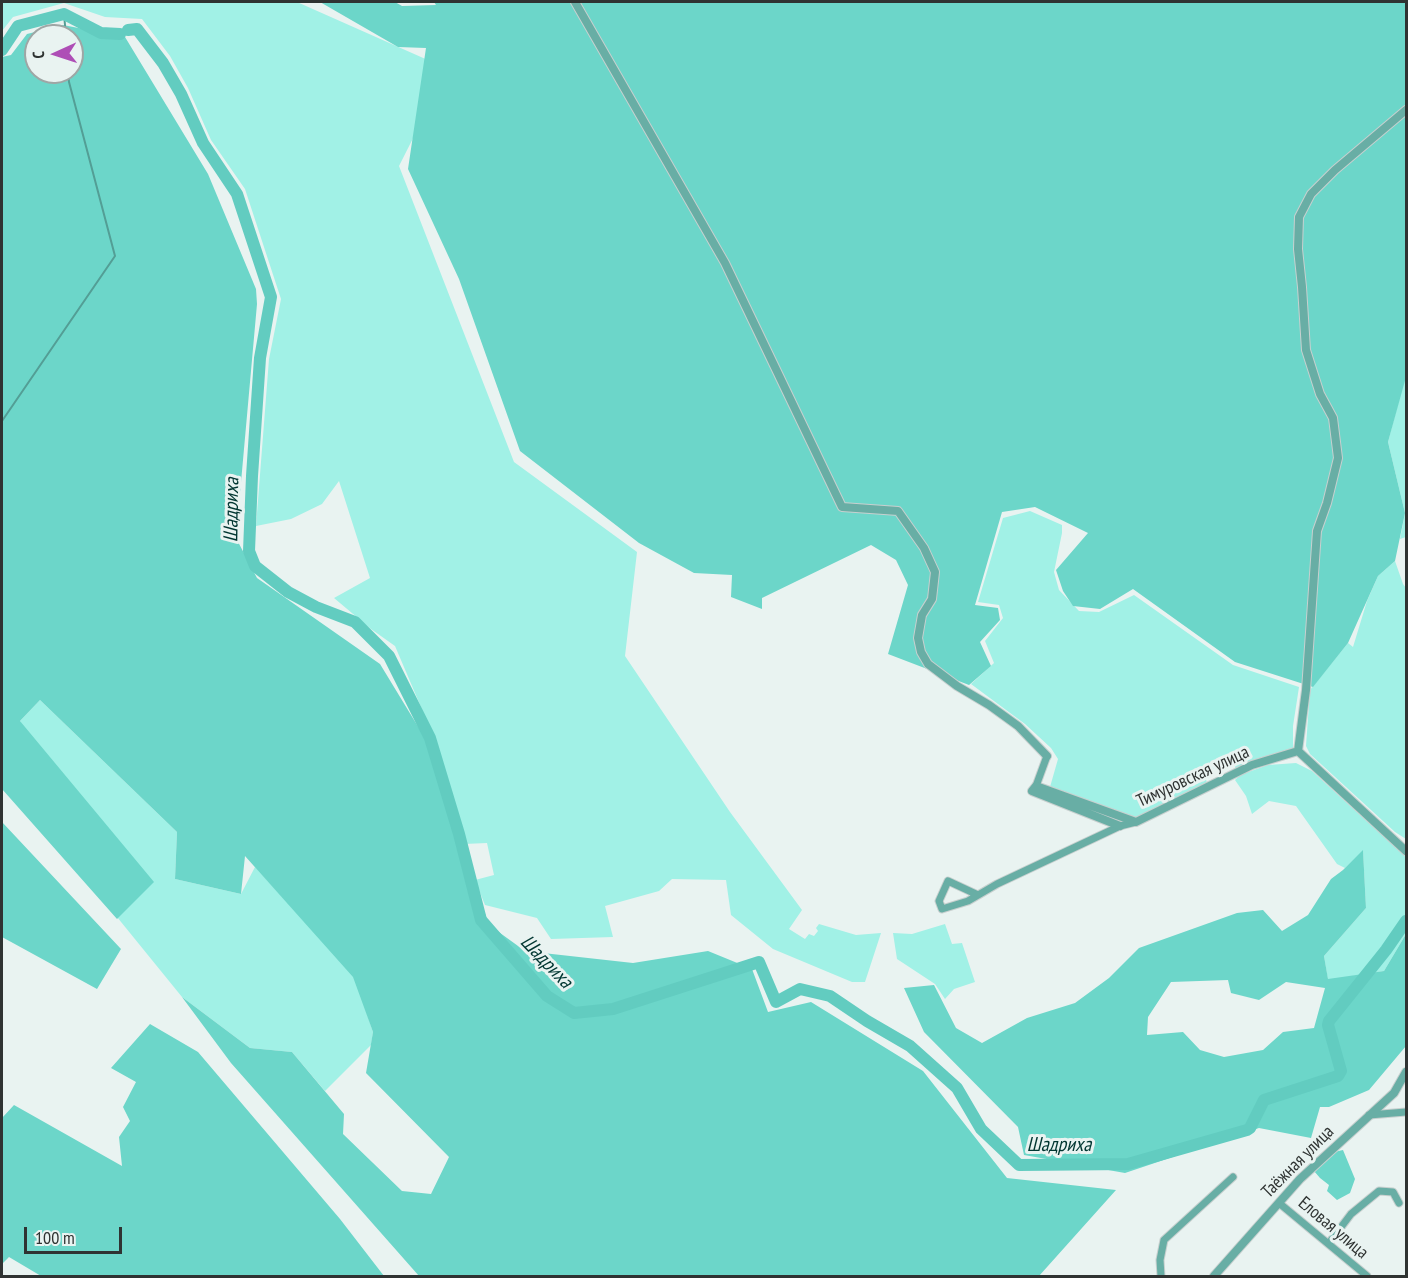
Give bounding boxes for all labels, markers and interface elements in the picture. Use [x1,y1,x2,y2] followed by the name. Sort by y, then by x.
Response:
[24,24,84,84] north arrow
[28,51,48,59] text: С
[219,478,245,542] water label: Шадриха
[1133,742,1253,812] street label: Тимуровская улица
[515,930,577,994] water label: Шадриха
[1257,1121,1339,1203] street label: Таёжная улица
[1027,1133,1091,1157] water label: Шадриха
[1294,1192,1372,1264] street label: Еловая улица
[27,1215,124,1253] scale bar
[35,1226,75,1249] text: 100 m

